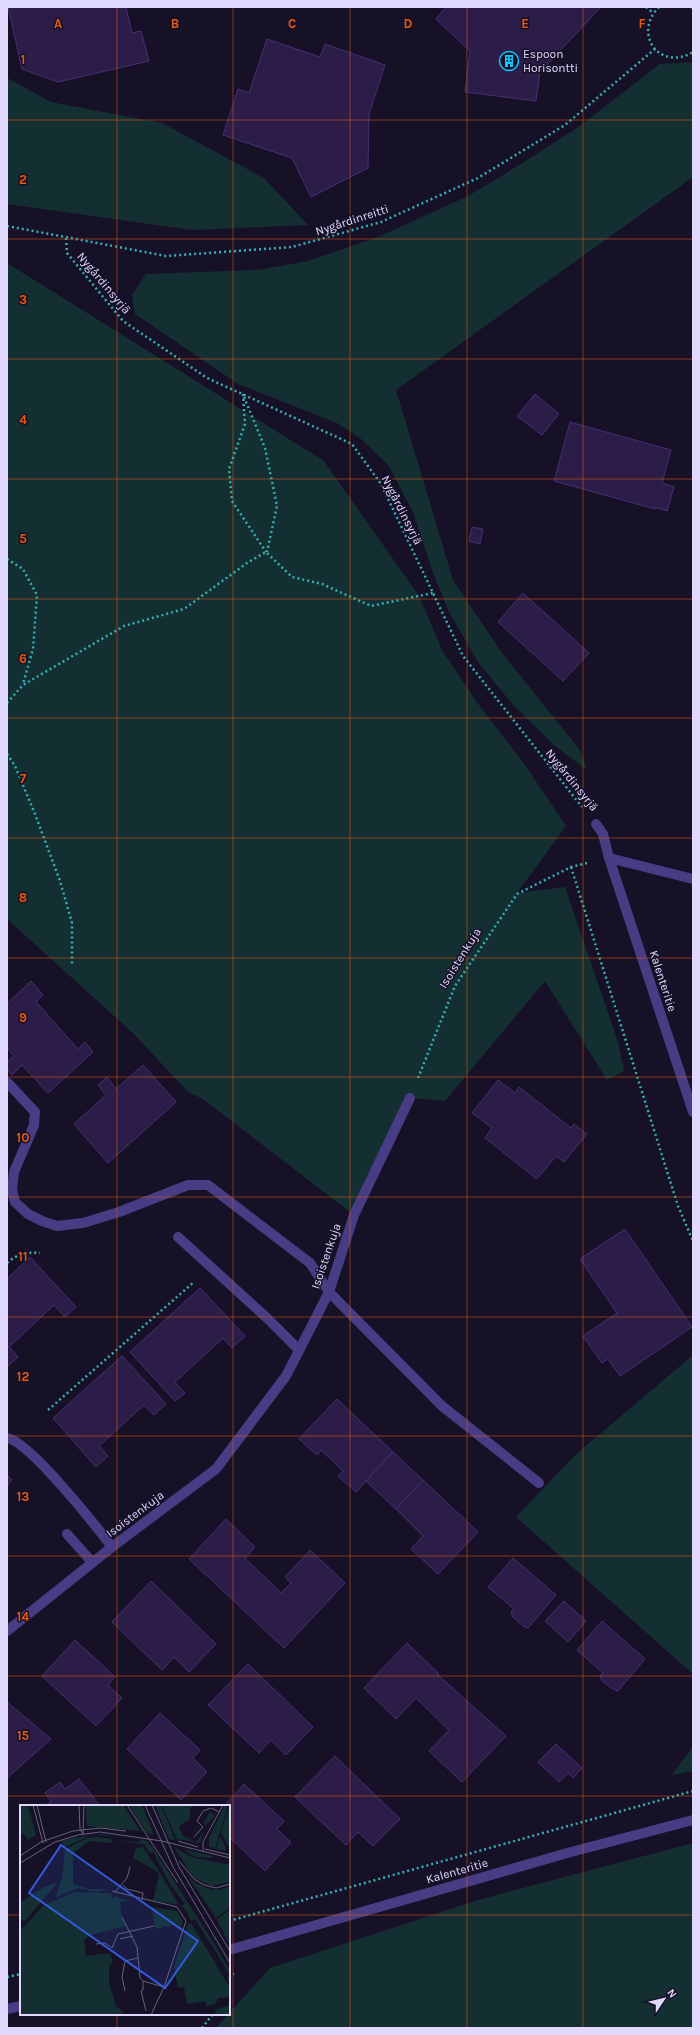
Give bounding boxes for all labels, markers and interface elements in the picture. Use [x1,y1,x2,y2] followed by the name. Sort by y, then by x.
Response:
[54,16,62,31] text: A
[171,16,179,31] text: B
[288,16,296,31] text: C
[404,16,413,31] text: D
[521,16,529,31] text: E
[638,16,646,31] text: F
[523,47,578,75] place label: Espoon Horisontti
[498,50,520,72] building icon: Espoon Horisontti
[21,52,25,67] text: 1
[19,172,27,187] text: 2
[314,202,390,238] street label: Nygårdinreitti
[74,250,134,316] street label: Nygårdinsyrjä
[19,292,27,307] text: 3
[19,412,27,427] text: 4
[379,473,425,547] street label: Nygårdinsyrjä
[19,531,27,546] text: 5
[19,651,27,666] text: 6
[543,746,601,814] street label: Nygårdinsyrjä
[20,771,27,786] text: 7
[19,890,27,905] text: 8
[436,925,484,991] street label: Isoistenkuja
[647,949,679,1013] street label: Kalenteritie
[19,1010,27,1025] text: 9
[17,1130,29,1145] text: 10
[308,1221,344,1291] street label: Isoistenkuja
[18,1249,28,1264] text: 11
[17,1369,29,1384] text: 12
[103,1488,167,1540] street label: Isoistenkuja
[17,1489,29,1504] text: 13
[17,1609,29,1624] text: 14
[17,1728,30,1743] text: 15
[20,1805,230,2015] inset map
[425,1856,489,1886] street label: Kalenteritie
[644,1979,684,2019] north arrow
[664,1987,679,2001] text: N

